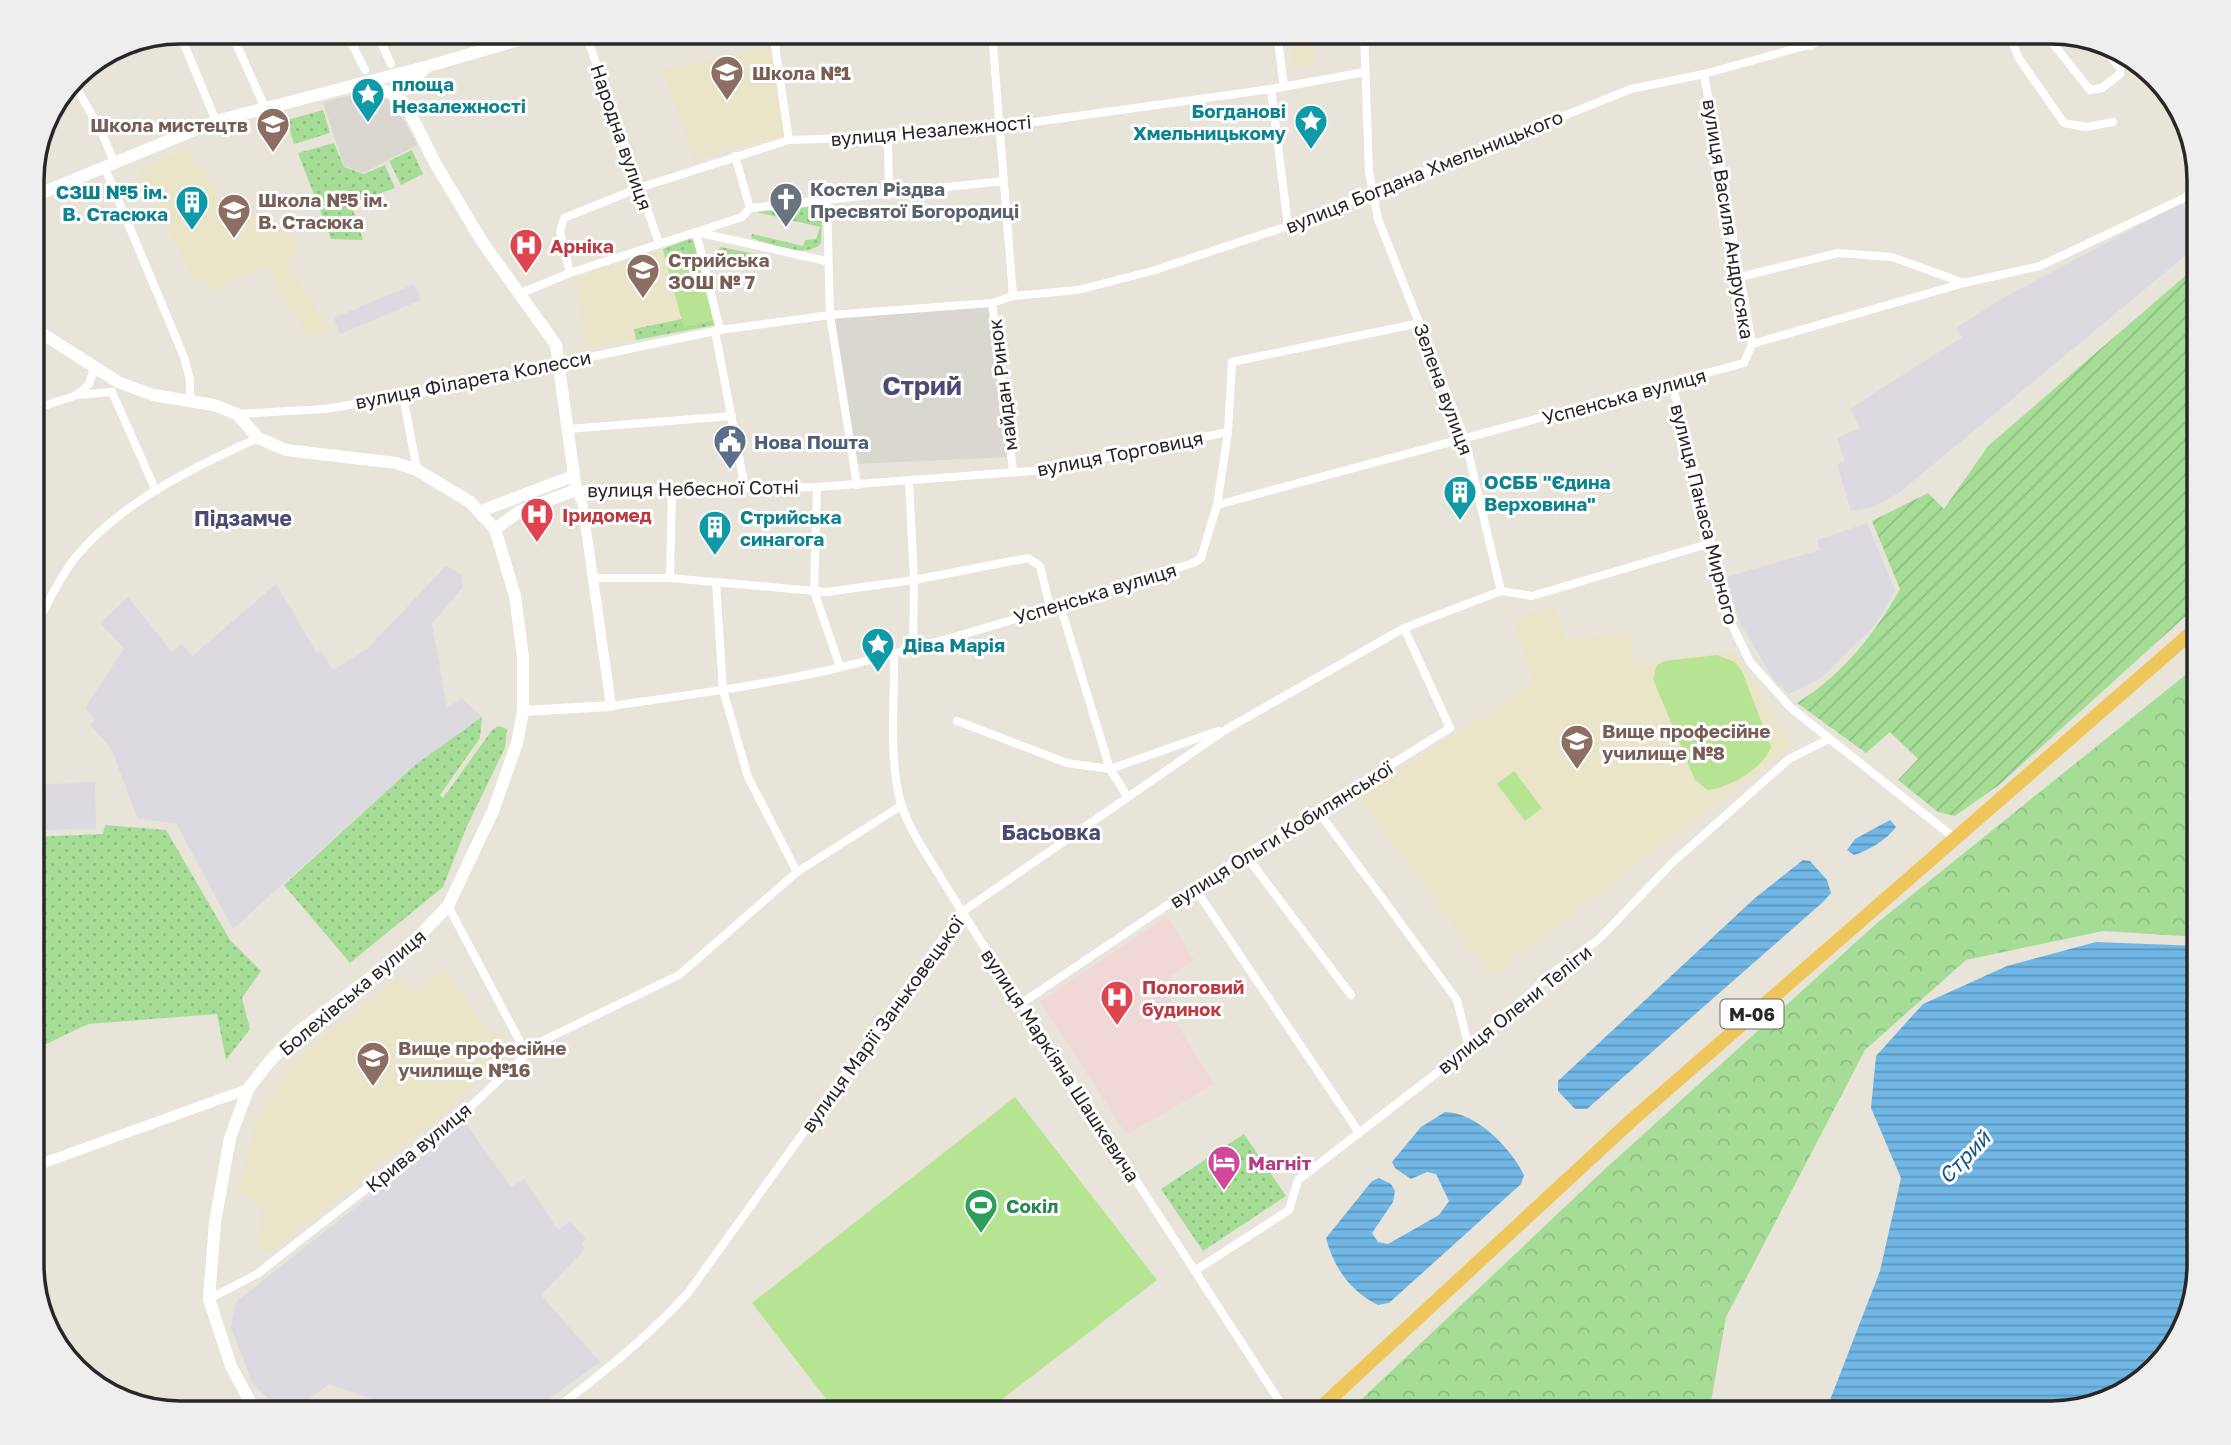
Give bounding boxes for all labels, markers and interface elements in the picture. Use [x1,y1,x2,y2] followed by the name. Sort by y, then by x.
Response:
[708,53,746,102] school or university icon: Школа №1
[586,61,658,213] street label: Народна вулиця
[752,61,851,84] place label: Школа №1
[392,72,526,117] place label: площа Незалежності
[349,75,387,124] place icon: площа Незалежності
[1699,97,1759,341] street label: вулиця Василя Андрусяка
[1133,99,1287,144] place label: Богданові Хмельницькому
[1292,102,1330,151] place icon: Богданові Хмельницькому
[254,105,292,154] school or university icon: Школа мистецтв
[1282,105,1566,237] street label: вулиця Богдана Хмельницького
[830,110,1032,150] street label: вулиця Незалежності
[90,113,248,136] place label: Школа мистецтв
[810,177,1019,222] place label: Костел Різдва Пресвятої Богородиці
[56,180,168,225] place label: СЗШ №5 ім. В. Стасюка
[767,180,805,229] church icon: Костел Різдва Пресвятої Богородиці
[173,183,211,232] building icon: СЗШ №5 ім. В. Стасюка
[258,188,388,233] place label: Школа №5 ім. В. Стасюка
[215,191,253,240] school or university icon: Школа №5 ім. В. Стасюка
[507,226,545,275] hospital icon: Арніка
[550,234,614,257] place label: Арніка
[668,248,769,293] place label: Стрийська ЗОШ № 7
[624,251,662,300] school or university icon: Стрийська ЗОШ № 7
[982,318,1022,452] street label: майдан Ринок
[1410,320,1478,458] street label: Зелена вулиця
[353,345,593,413] street label: вулиця Філарета Колесси
[1540,363,1708,429] street label: Успенська вулиця
[882,370,962,401] district label: Стрий
[1666,401,1744,627] street label: вулиця Панаса Мирного
[711,422,749,471] public building icon: Нова Пошта
[1035,426,1205,480] street label: вулиця Торговиця
[754,430,869,453] place label: Нова Пошта
[1484,470,1611,515] place label: ОСББ "Єдина Верховина"
[1441,473,1479,522] building icon: ОСББ "Єдина Верховина"
[587,475,799,501] street label: вулиця Небесної Сотні
[518,495,556,544] hospital icon: Іридомед
[562,503,652,526] place label: Іридомед
[194,505,292,531] district label: Підзамче
[740,505,841,550] place label: Стрийська синагога
[696,508,734,557] building icon: Стрийська синагога
[1011,557,1179,629] street label: Успенська вулиця
[859,625,897,674] place icon: Діва Марія
[903,633,1005,656] place label: Діва Марія
[1602,719,1770,764] place label: Вище професійне училище №8
[1558,722,1596,771] school or university icon: Вище професійне училище №8
[1165,755,1398,912] street label: вулиця Ольги Кобилянської
[1001,819,1101,845] district label: Басьовка
[796,911,969,1137] street label: вулиця Марії Заньковецької
[274,924,430,1060] street label: Болехівська вулиця
[1432,940,1596,1078] street label: вулиця Олени Теліги
[977,944,1145,1186] street label: вулиця Маркіяна Шашкевича
[1142,975,1244,1020] place label: Пологовий будинок
[1098,978,1136,1027] hospital icon: Пологовий будинок
[1720,1000,1784,1028] road number: М-06
[398,1036,566,1081] place label: Вище професійне училище №16
[354,1039,392,1088] school or university icon: Вище професійне училище №16
[361,1097,475,1197] street label: Крива вулиця
[1933,1124,1996,1189] water label: Стрий
[1205,1143,1243,1192] hotel icon: Магніт
[1248,1151,1311,1174] place label: Магніт
[962,1186,1000,1235] sports icon: Сокіл
[1006,1194,1058,1217] place label: Сокіл

